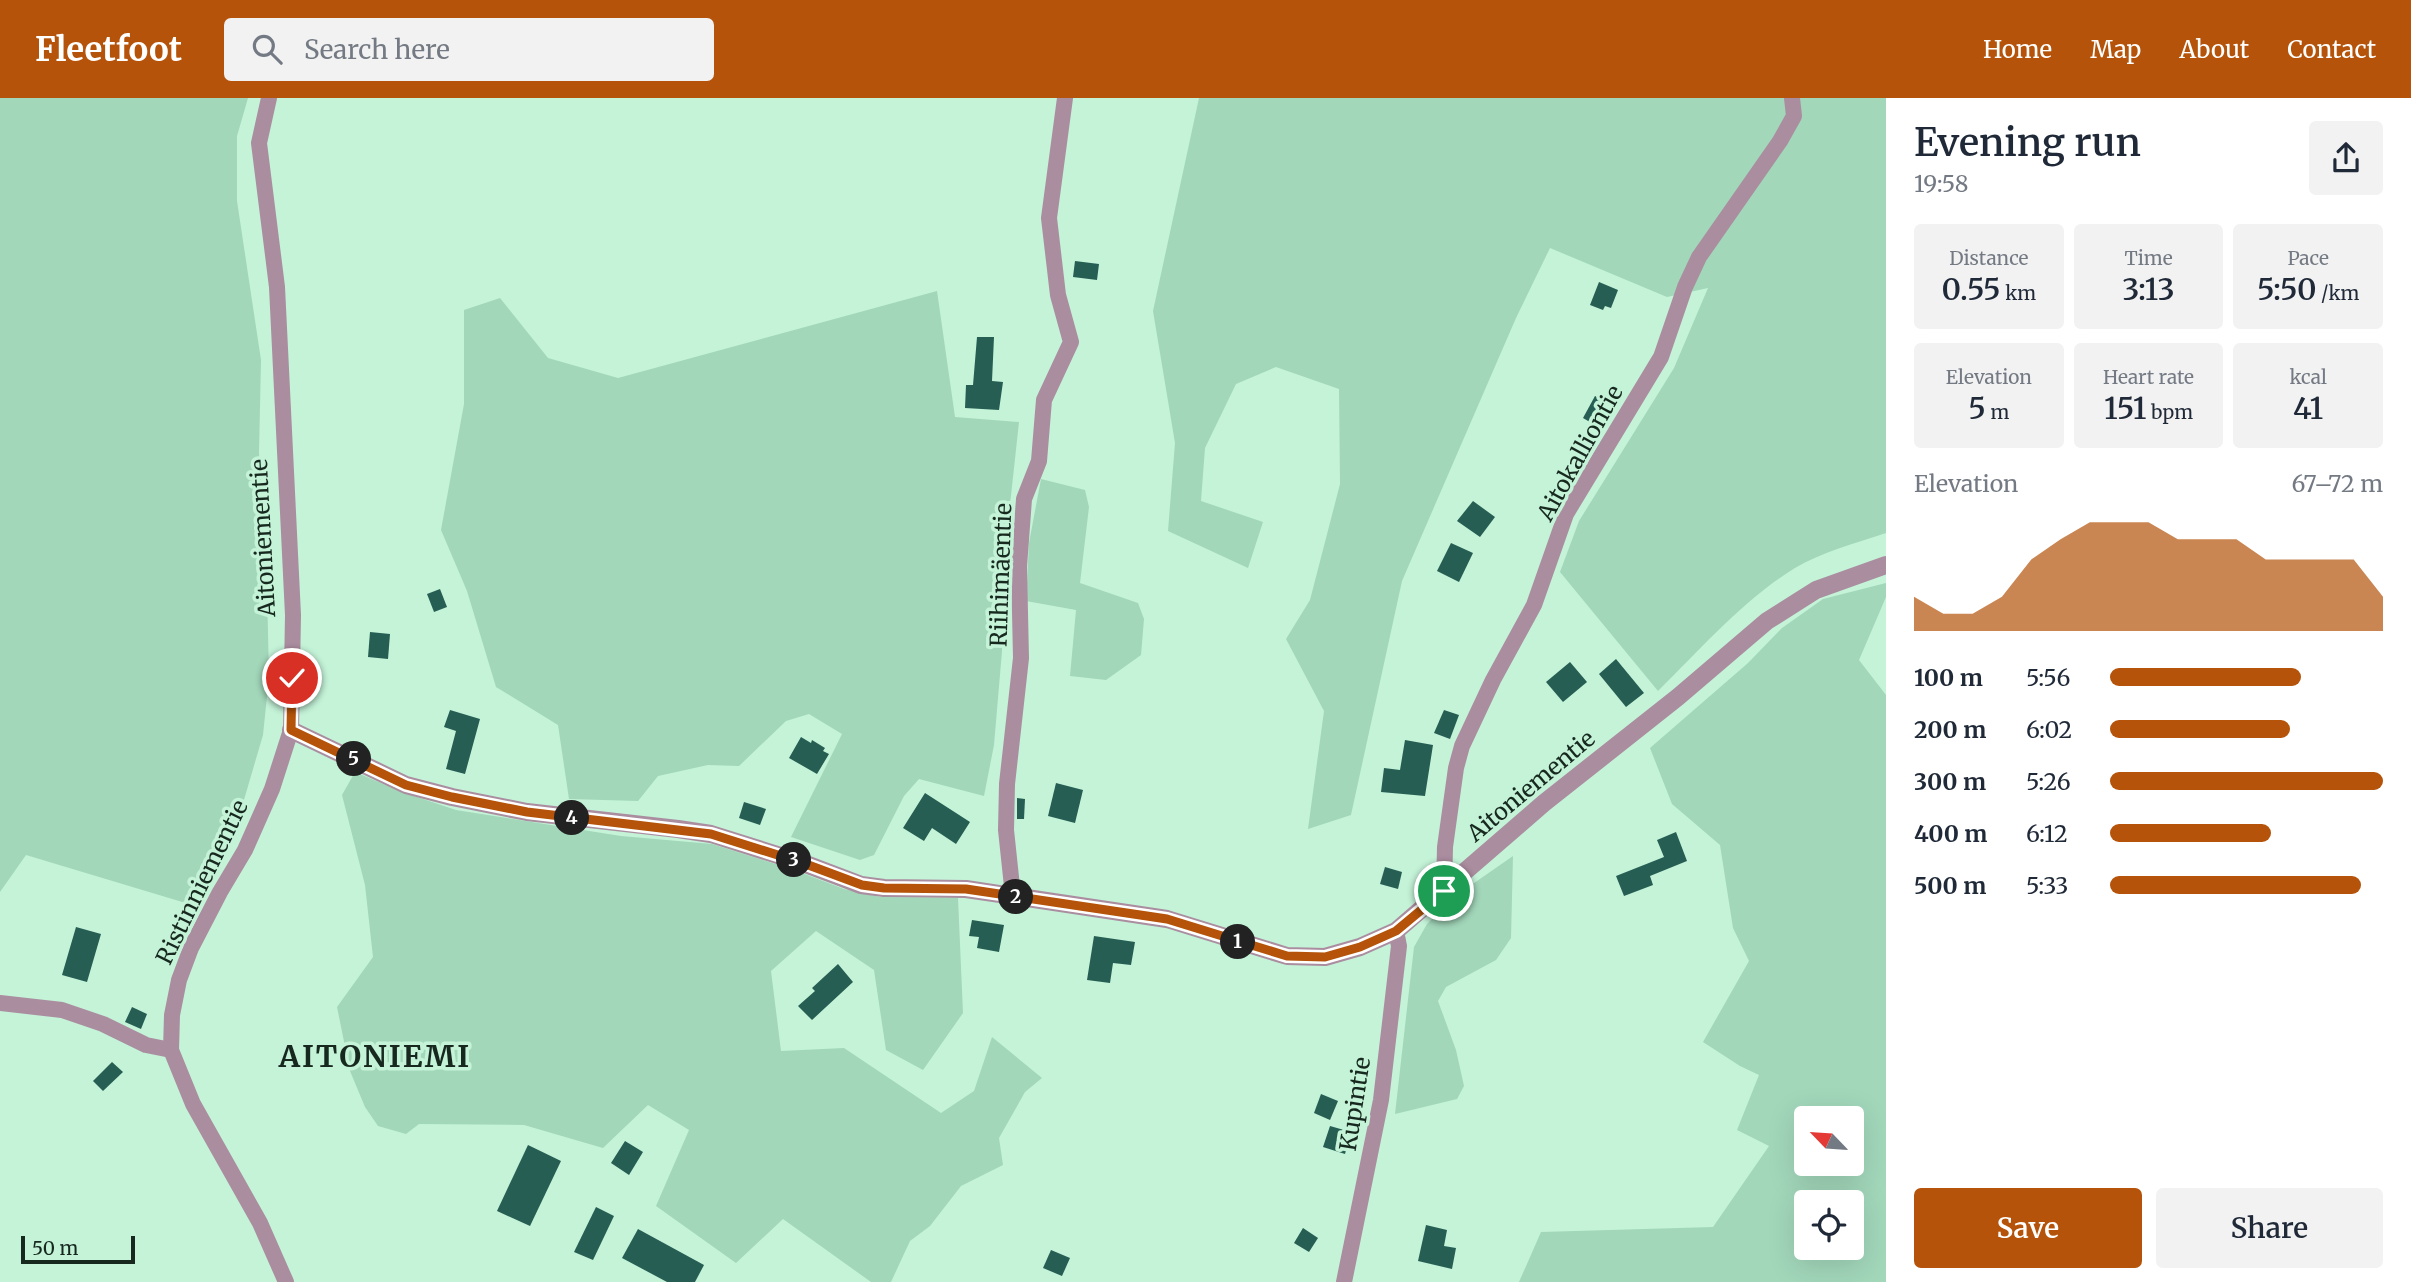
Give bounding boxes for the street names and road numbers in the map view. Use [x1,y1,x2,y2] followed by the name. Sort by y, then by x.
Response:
[1530,380,1629,527] street label: Aitokalliontie
[244,458,281,619] street label: Aitoniementie
[983,502,1018,647] street label: Riihimäentie
[1460,724,1601,848] street label: Aitoniementie
[149,795,254,969] street label: Ristinniementie
[1333,1055,1376,1153] street label: Kupintie

